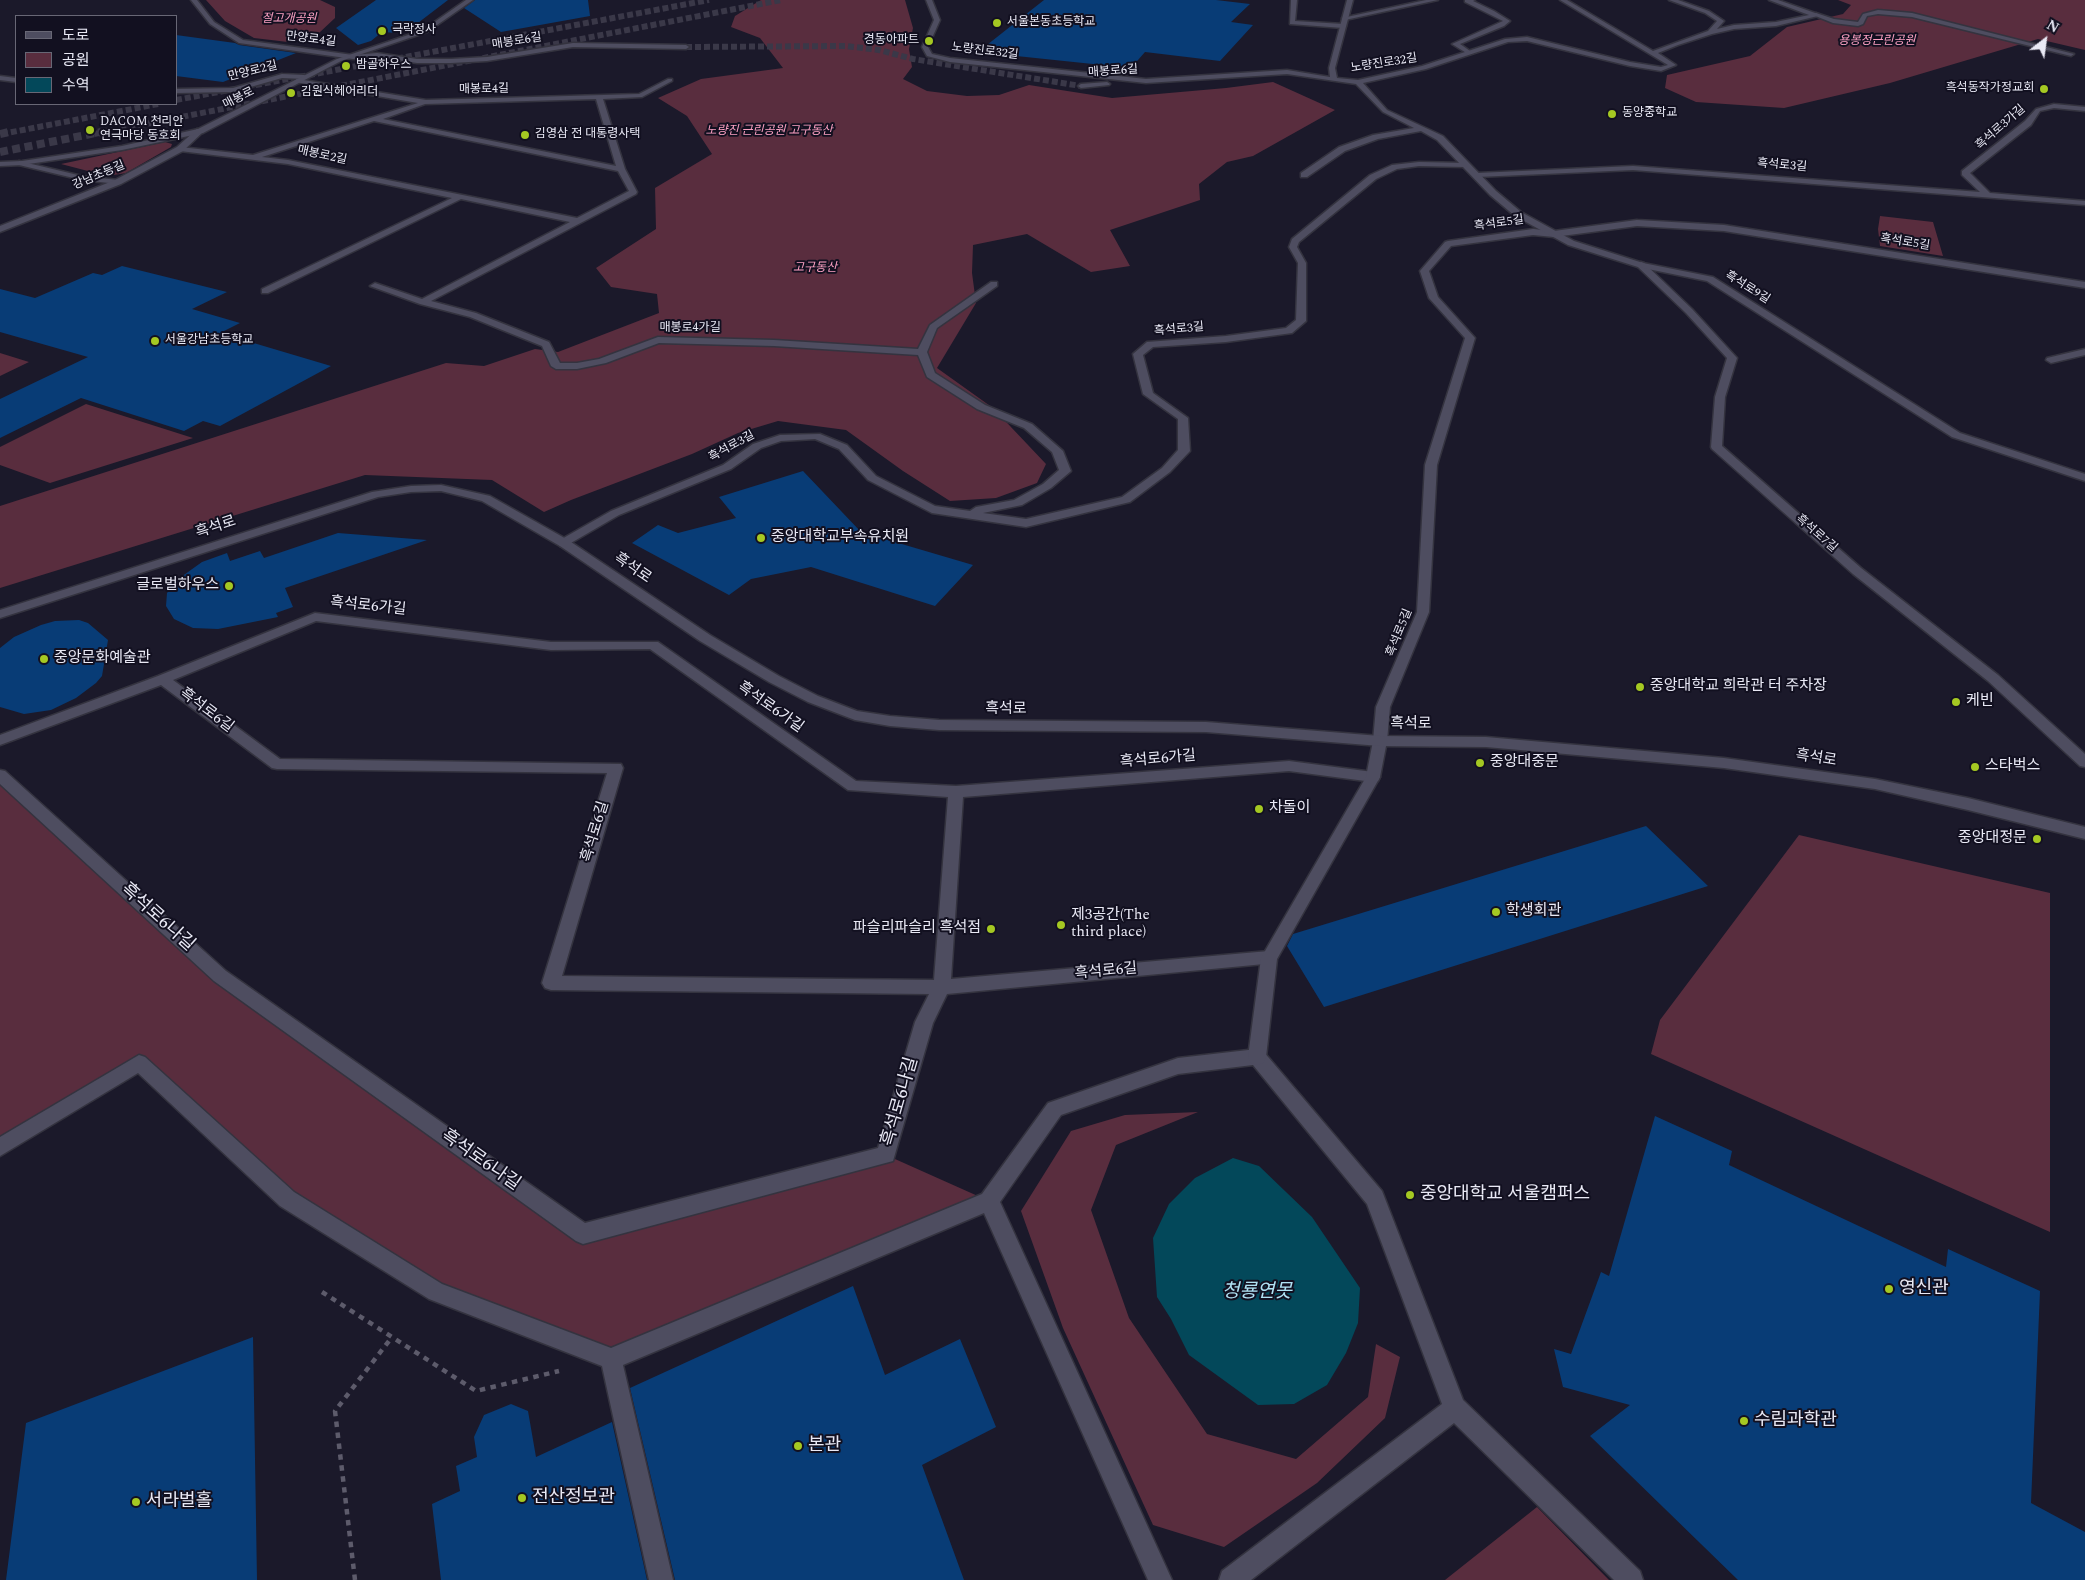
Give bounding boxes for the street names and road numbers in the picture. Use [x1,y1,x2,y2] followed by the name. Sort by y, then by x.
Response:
[285,30,337,50] street label: 만양로4길
[491,31,543,53] street label: 매봉로6길
[951,41,1019,63] street label: 노량진로32길
[1350,52,1418,76] street label: 노량진로32길
[227,59,279,85] street label: 만양로2길
[1087,63,1139,81] street label: 매봉로6길
[459,82,509,98] street label: 매봉로4길
[221,85,257,113] street label: 매봉로
[1973,102,2029,154] street label: 흑석로3가길
[296,144,348,168] street label: 매봉로2길
[1756,157,1808,175] street label: 흑석로3길
[71,159,127,193] street label: 강남초등길
[1473,213,1525,235] street label: 흑석로5길
[1879,232,1931,254] street label: 흑석로5길
[1722,269,1772,307] street label: 흑석로9길
[1153,321,1205,339] street label: 흑석로3길
[659,322,721,336] street label: 매봉로4가길
[707,429,757,465] street label: 흑석로3길
[1792,512,1840,556] street label: 흑석로7길
[194,513,238,543] street label: 흑석로
[610,550,654,588] street label: 흑석로
[329,594,407,620] street label: 흑석로6가길
[1384,607,1416,659] street label: 흑석로5길
[734,679,806,737] street label: 흑석로6가길
[176,685,236,737] street label: 흑석로6길
[985,701,1027,719] street label: 흑석로
[1390,716,1432,734] street label: 흑석로
[1794,747,1838,771] street label: 흑석로
[1119,748,1197,772] street label: 흑석로6가길
[578,799,614,865] street label: 흑석로6길
[116,879,198,957] street label: 흑석로6나길
[1074,960,1138,984] street label: 흑석로6길
[878,1055,924,1149] street label: 흑석로6나길
[436,1126,524,1196] street label: 흑석로6나길

